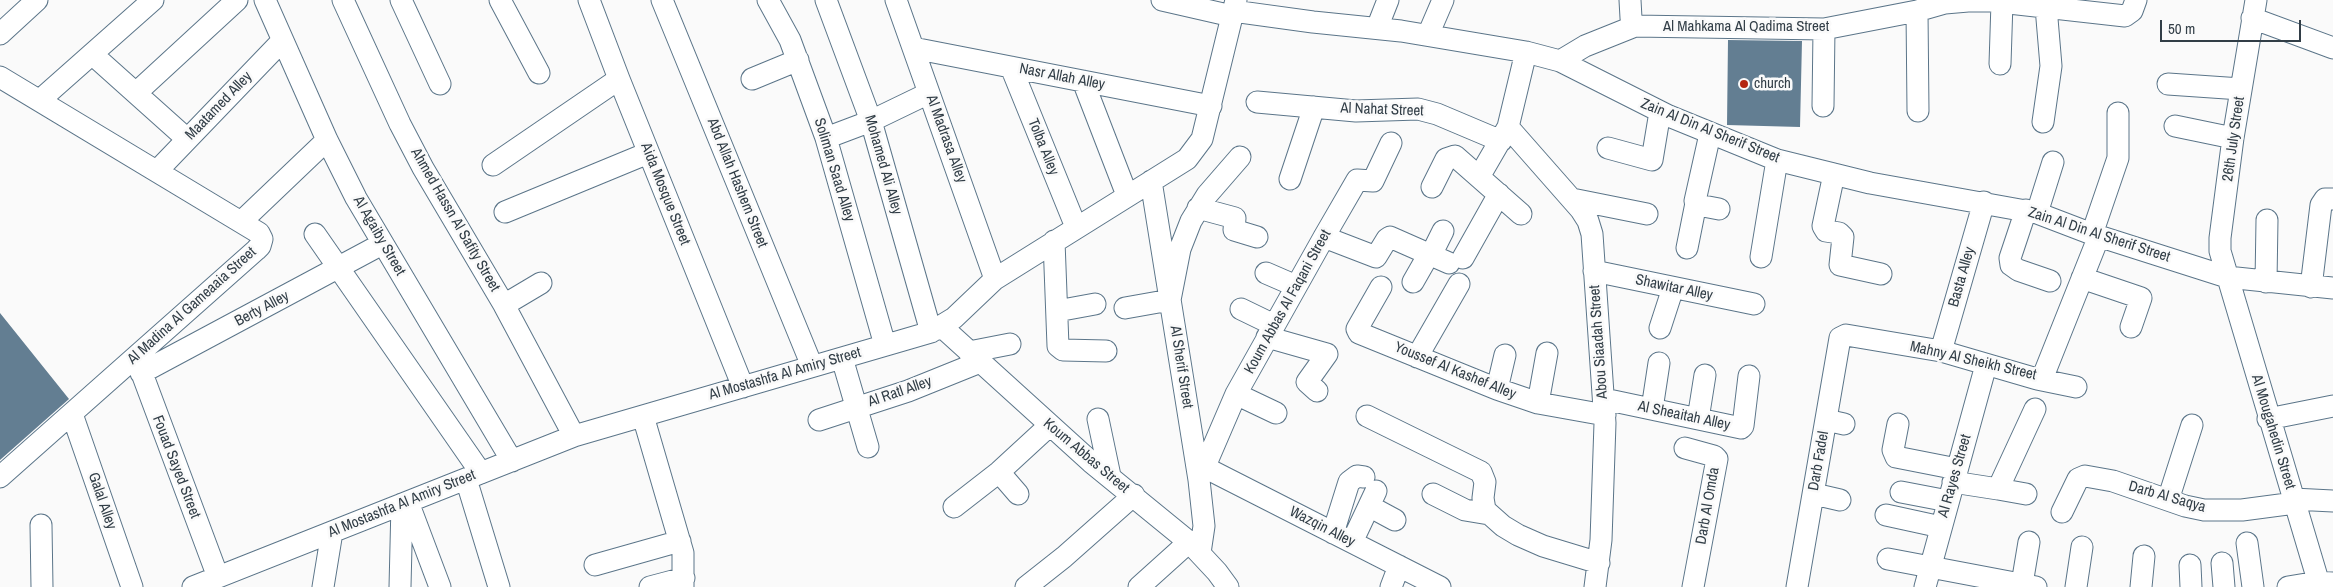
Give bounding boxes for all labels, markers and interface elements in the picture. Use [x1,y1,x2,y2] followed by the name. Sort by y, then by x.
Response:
[2163,10,2304,42] scale bar
[1663,18,1829,36] street label: Al Mahkama Al Qadima Street
[2168,18,2195,39] text: 50 m
[1018,60,1106,94] street label: Nasr Allah Alley
[182,68,256,144] street label: Maatamed Alley
[1754,75,1791,93] place label: church
[1738,78,1750,90] marker: church
[922,93,970,185] street label: Al Madrasa Alley
[1638,95,1782,167] street label: Zain Al Din Al Sherif Street
[2219,95,2249,183] street label: 26th July Street
[1340,100,1424,120] street label: Al Nahat Street
[860,113,906,217] street label: Mohamed Ali Alley
[703,116,771,250] street label: Abd Allah Hashem Street
[810,116,858,224] street label: Soliman Saad Alley
[1024,116,1062,178] street label: Tolba Alley
[636,140,694,248] street label: Aida Mosque Street
[407,145,503,295] street label: Ahmed Hassn Al Safity Street
[349,193,409,279] street label: Al Agaiby Street
[2026,204,2172,266] street label: Zain Al Din Al Sherif Street
[1241,227,1335,377] street label: Koum Abbas Al Faqani Street
[124,243,260,369] street label: Al Madina Al Gameaaia Street
[1945,245,1979,309] street label: Basta Alley
[1634,271,1714,305] street label: Shawitar Alley
[1586,284,1612,400] street label: Abou Siaadah Street
[232,287,292,331] street label: Berty Alley
[1166,324,1196,410] street label: Al Sherif Street
[1392,338,1518,404] street label: Youssef Al Kashef Alley
[1908,338,2038,384] street label: Mahny Al Sheikh Street
[707,344,863,404] street label: Al Mostashfa Al Amiry Street
[2247,372,2299,492] street label: Al Mougahedin Street
[866,373,934,411] street label: Al Ratl Alley
[1636,397,1732,435] street label: Al Sheaitah Alley
[148,413,204,521] street label: Fouad Sayed Street
[1039,415,1133,497] street label: Koum Abbas Street
[1805,430,1833,492] street label: Darb Fadel
[1935,432,1975,520] street label: Al Rayes Street
[326,466,478,542] street label: Al Mostashfa Al Amiry Street
[1692,466,1724,546] street label: Darb Al Omda
[84,470,120,532] street label: Galal Alley
[2126,477,2208,517] street label: Darb Al Saqya
[1286,503,1358,551] street label: Wazqin Alley

